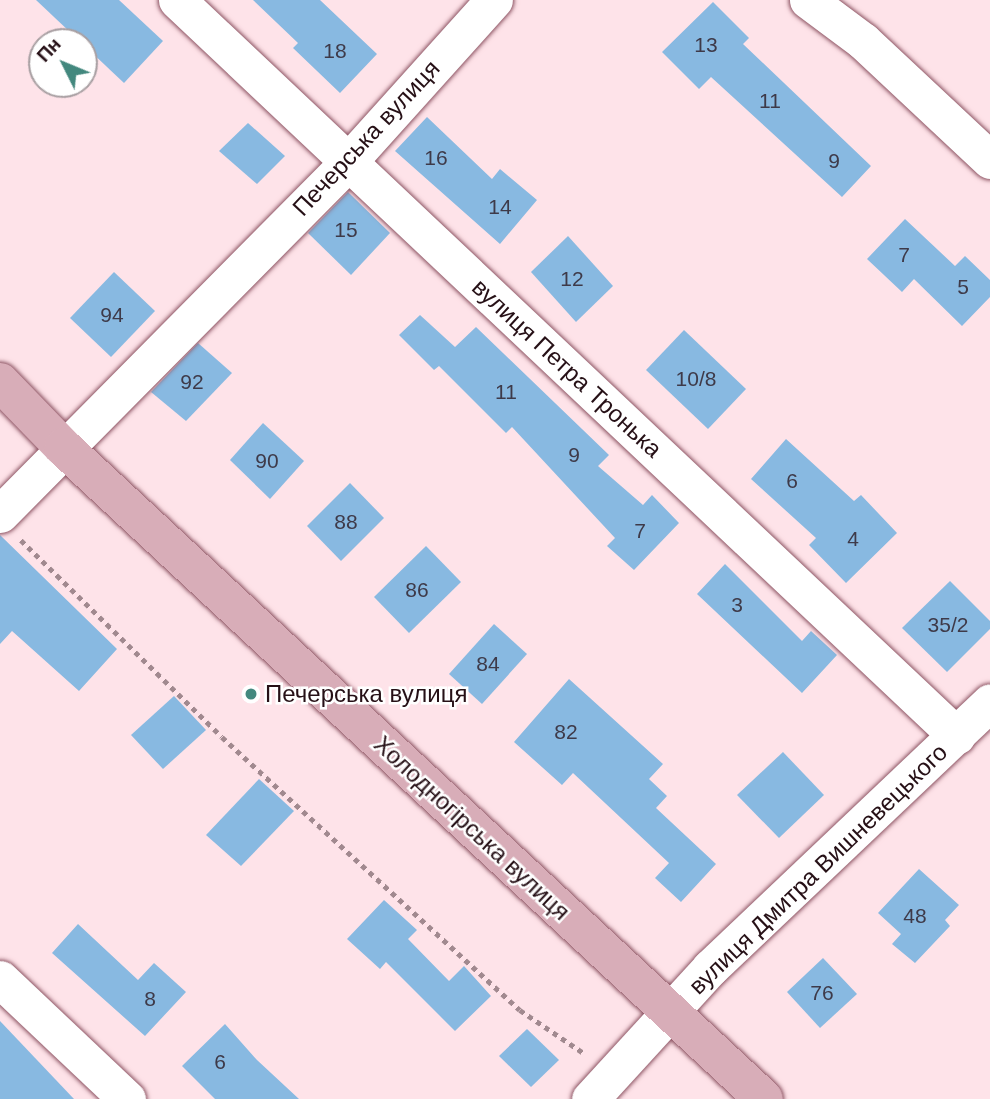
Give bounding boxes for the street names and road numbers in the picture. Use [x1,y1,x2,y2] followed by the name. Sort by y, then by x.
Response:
[286,54,446,222] street label: Печерська вулиця
[466,273,668,463] street label: вулиця Петра Тронька
[368,730,576,926] street label: Холодногірська вулиця
[683,738,953,1000] street label: вулиця Дмитра Вишневецького

